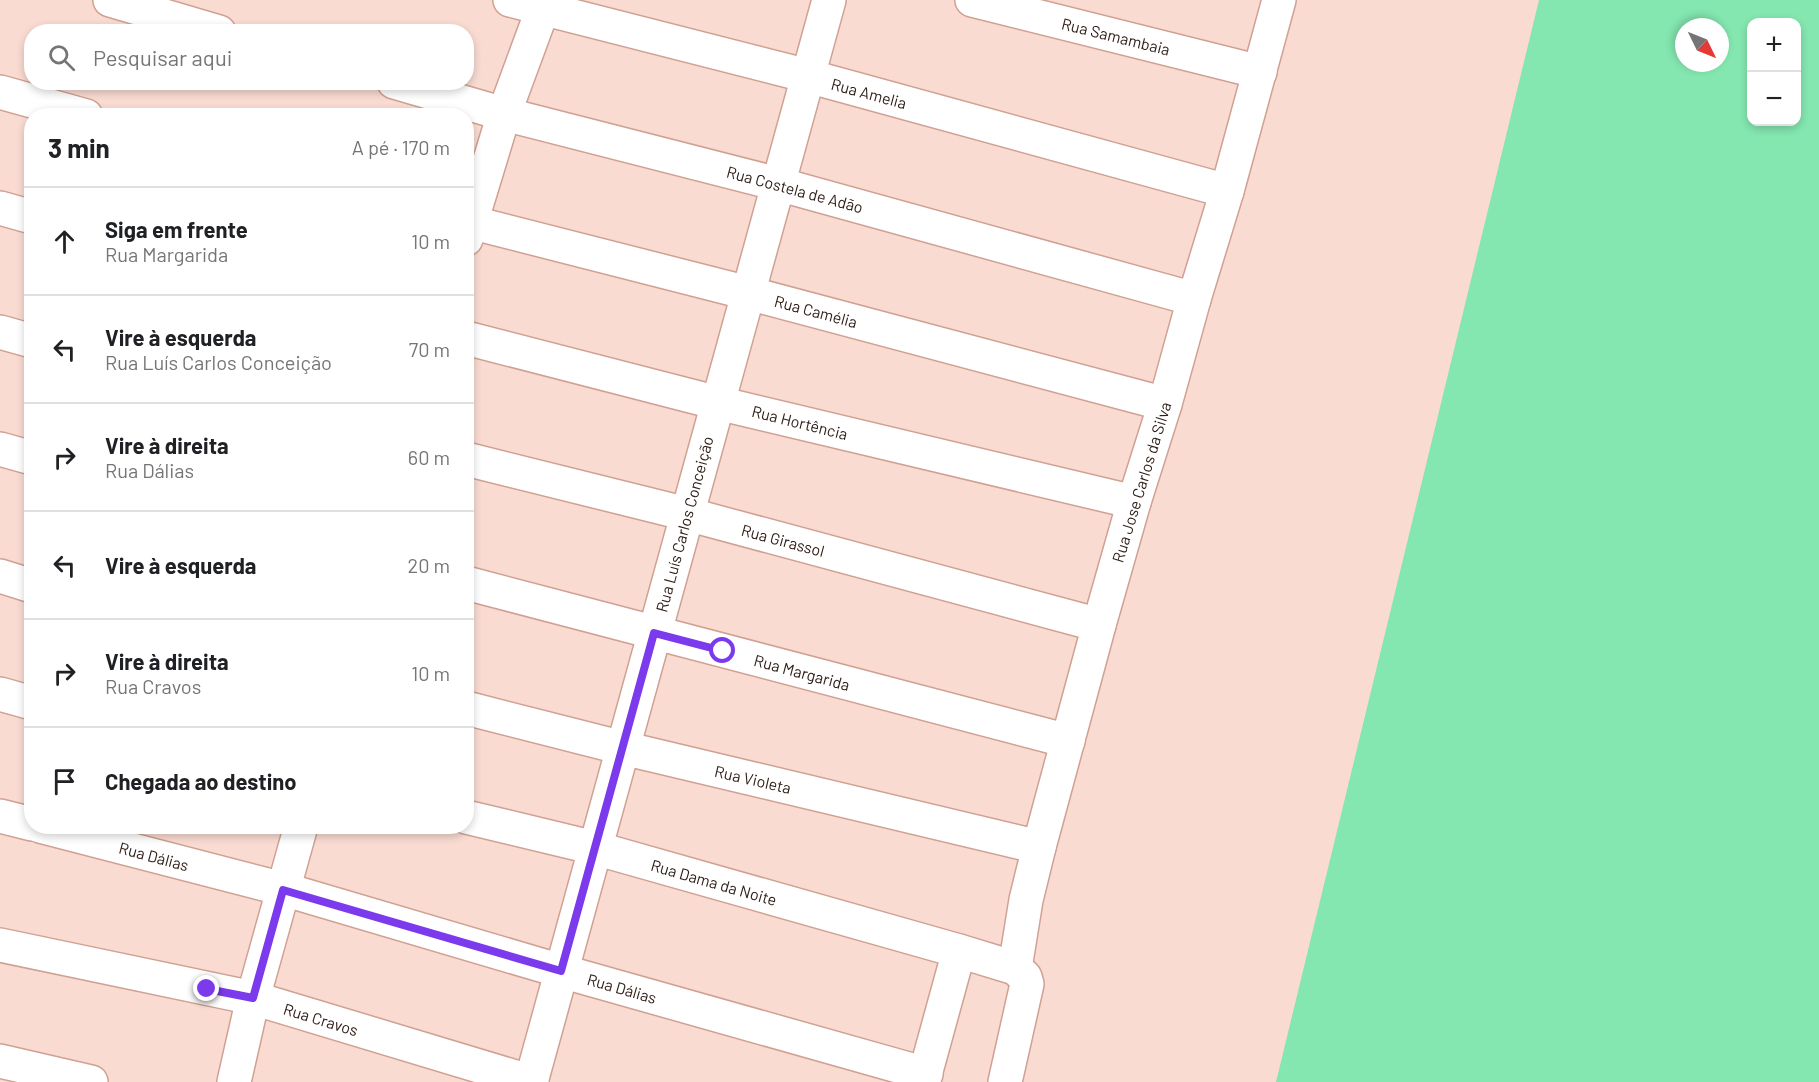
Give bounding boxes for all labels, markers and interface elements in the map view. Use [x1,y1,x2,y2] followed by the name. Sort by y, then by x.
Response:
[1060,13,1172,59] street label: Rua Samambaia
[1675,18,1729,72] north arrow
[1747,18,1801,126] map controls
[1747,18,1801,72] button: +
[24,24,474,90] search box
[45,41,78,74] icon: search
[93,44,232,70] text: Pesquisar aqui
[1747,72,1801,126] button: −
[829,74,909,112] street label: Rua Amelia
[48,132,110,163] text: 3 min
[352,135,450,159] text: A pé · 170 m
[725,162,865,216] street label: Rua Costela de Adão
[105,216,248,242] text: Siga em frente
[48,225,81,258] icon: ahead
[411,229,450,253] text: 10 m
[105,242,228,266] text: Rua Margarida
[772,291,860,331] street label: Rua Camélia
[105,324,256,350] text: Vire à esquerda
[48,333,81,366] icon: left
[409,337,450,361] text: 70 m
[105,350,332,374] text: Rua Luís Carlos Conceição
[1108,399,1174,565] street label: Rua Jose Carlos da Silva
[750,401,850,443] street label: Rua Hortência
[105,432,229,458] text: Vire à direita
[651,434,717,614] street label: Rua Luís Carlos Conceição
[48,441,81,474] icon: right
[408,445,450,469] text: 60 m
[105,458,194,482] text: Rua Dálias
[739,520,827,560] street label: Rua Girassol
[48,549,81,582] icon: left
[105,552,256,578] text: Vire à esquerda
[407,553,450,577] text: 20 m
[709,637,735,663] route start
[105,648,229,674] text: Vire à direita
[752,650,852,694] street label: Rua Margarida
[48,657,81,690] icon: right
[411,661,450,685] text: 10 m
[105,674,201,698] text: Rua Cravos
[713,761,793,797] street label: Rua Violeta
[48,765,81,798] icon: arrive
[105,768,296,794] text: Chegada ao destino
[117,838,191,874] street label: Rua Dálias
[649,855,779,909] street label: Rua Dama da Noite
[585,969,659,1007] street label: Rua Dálias
[193,975,219,1001] route end
[281,999,361,1039] street label: Rua Cravos

